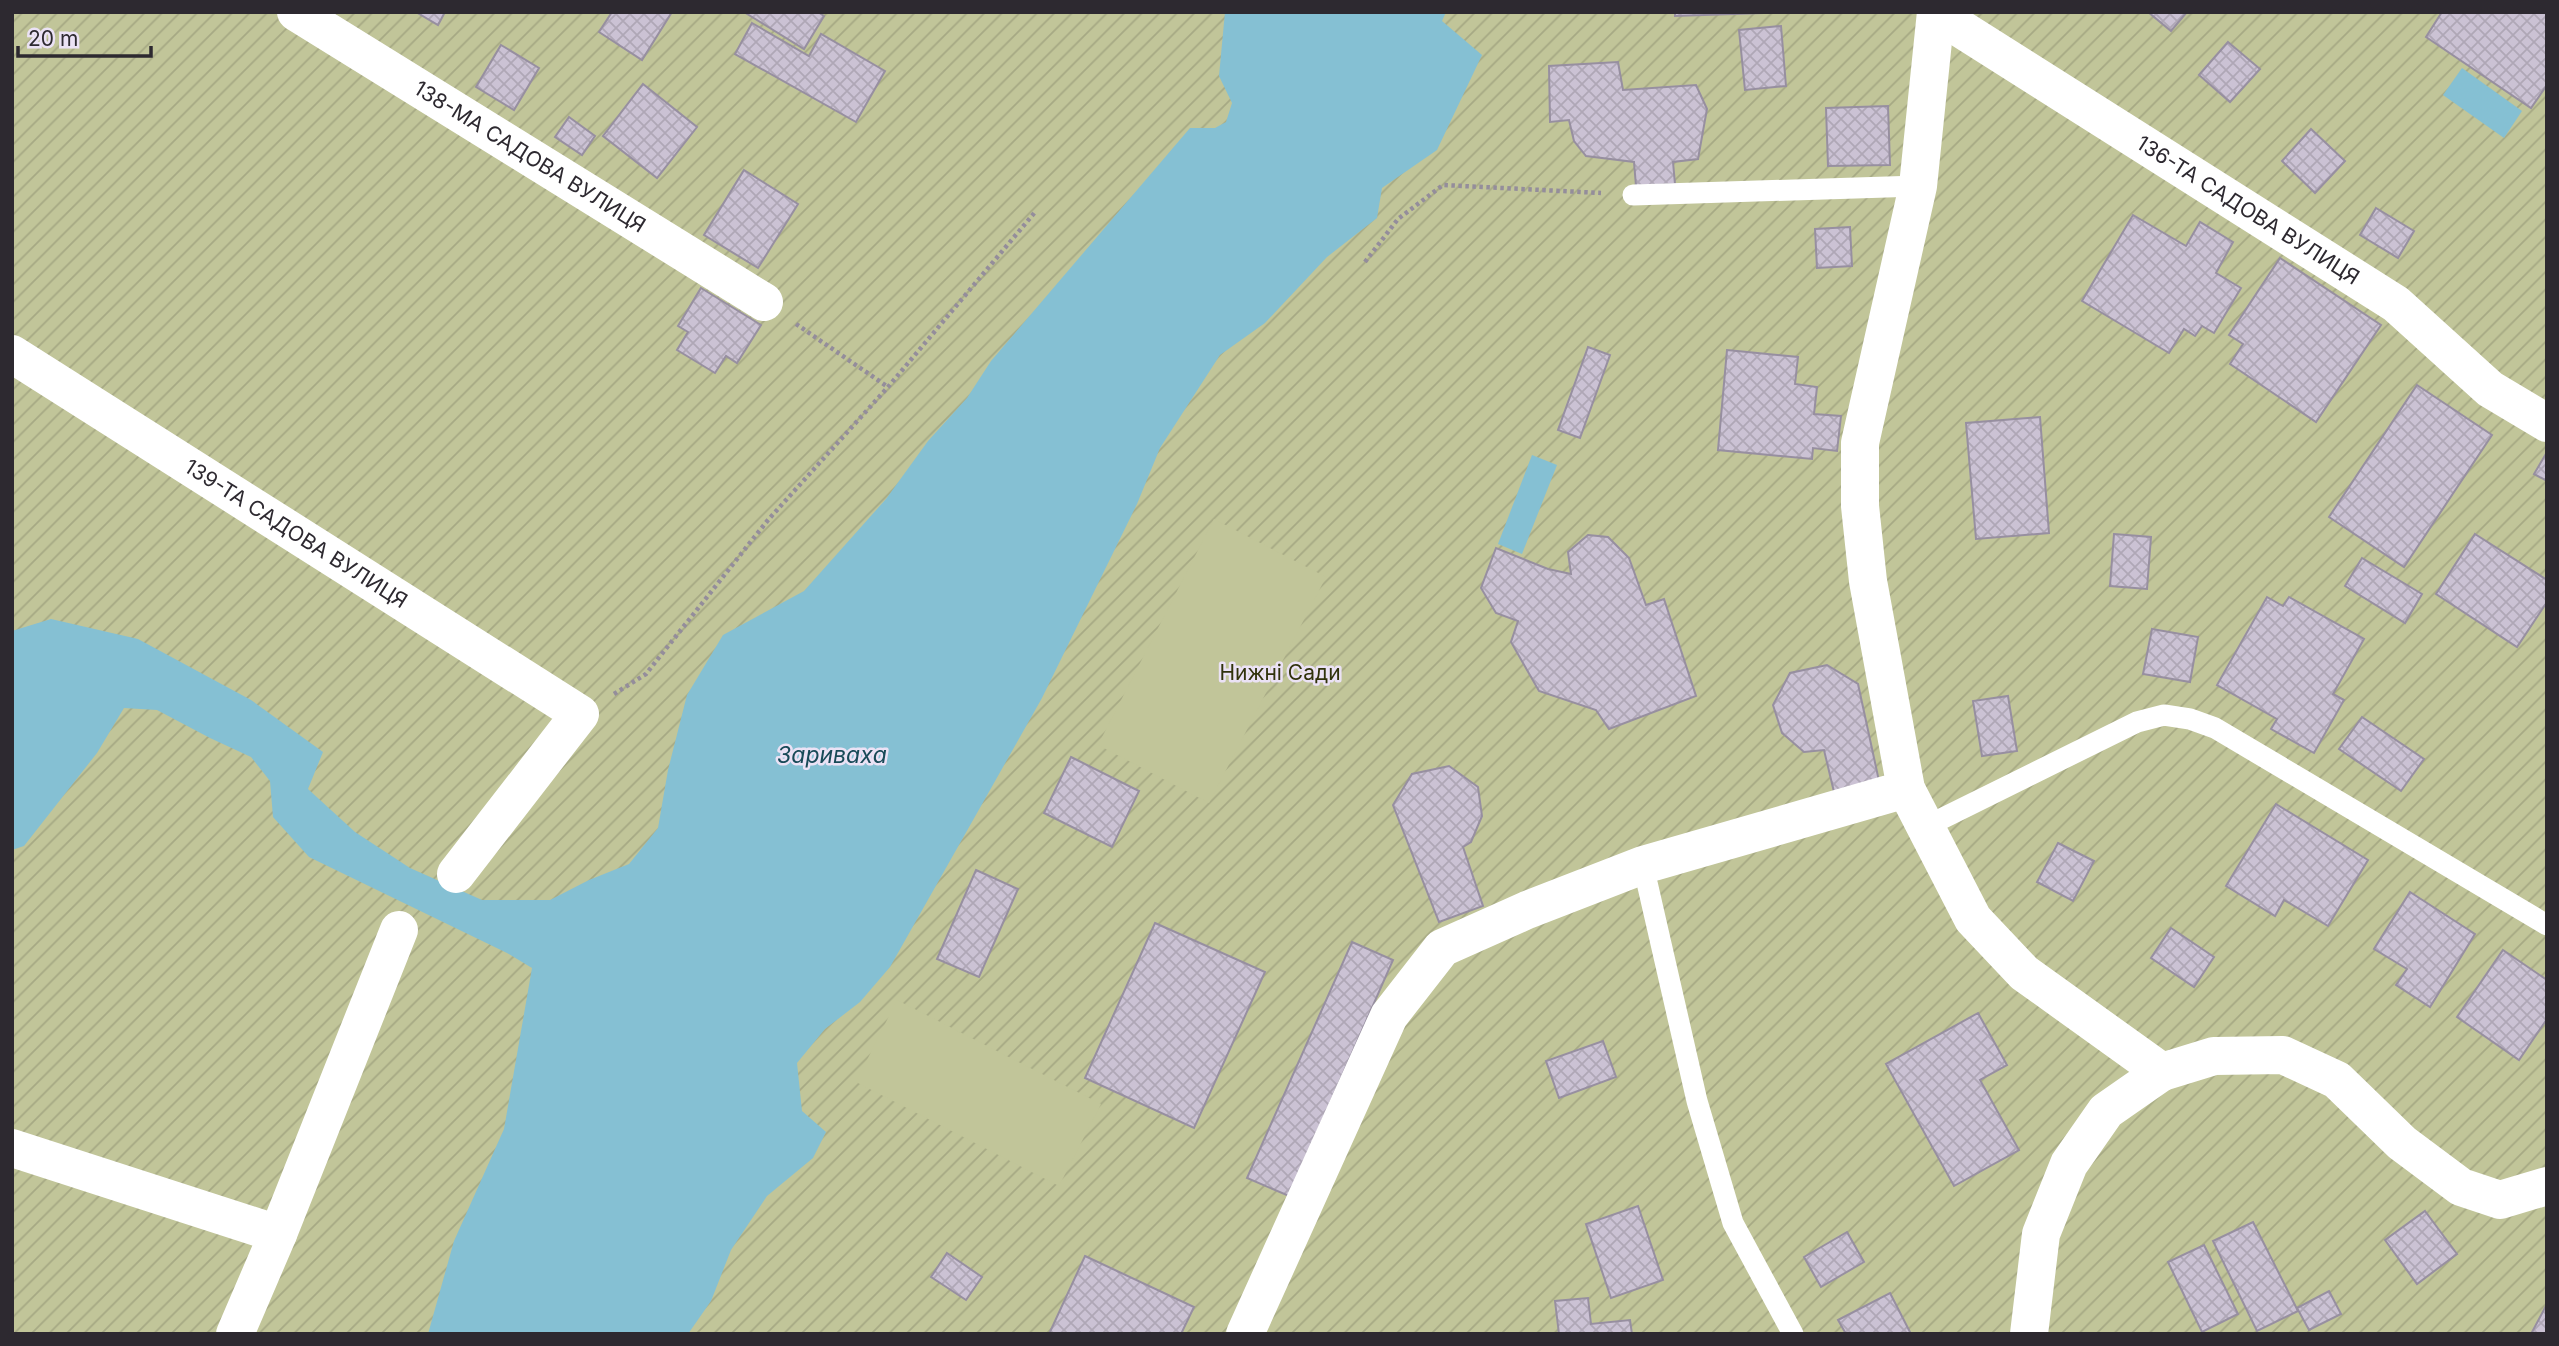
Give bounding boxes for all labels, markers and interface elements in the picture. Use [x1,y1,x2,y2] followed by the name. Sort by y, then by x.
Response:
[18,14,150,58] scale bar
[28,26,78,51] text: 20 m
[410,75,650,238] street label: 138-МА САДОВА ВУЛИЦЯ
[2132,130,2364,290] street label: 136-ТА САДОВА ВУЛИЦЯ
[180,454,412,613] street label: 139-ТА САДОВА ВУЛИЦЯ
[1219,660,1341,685] park label: Нижні Сади
[777,741,887,769] water label: Зариваха

